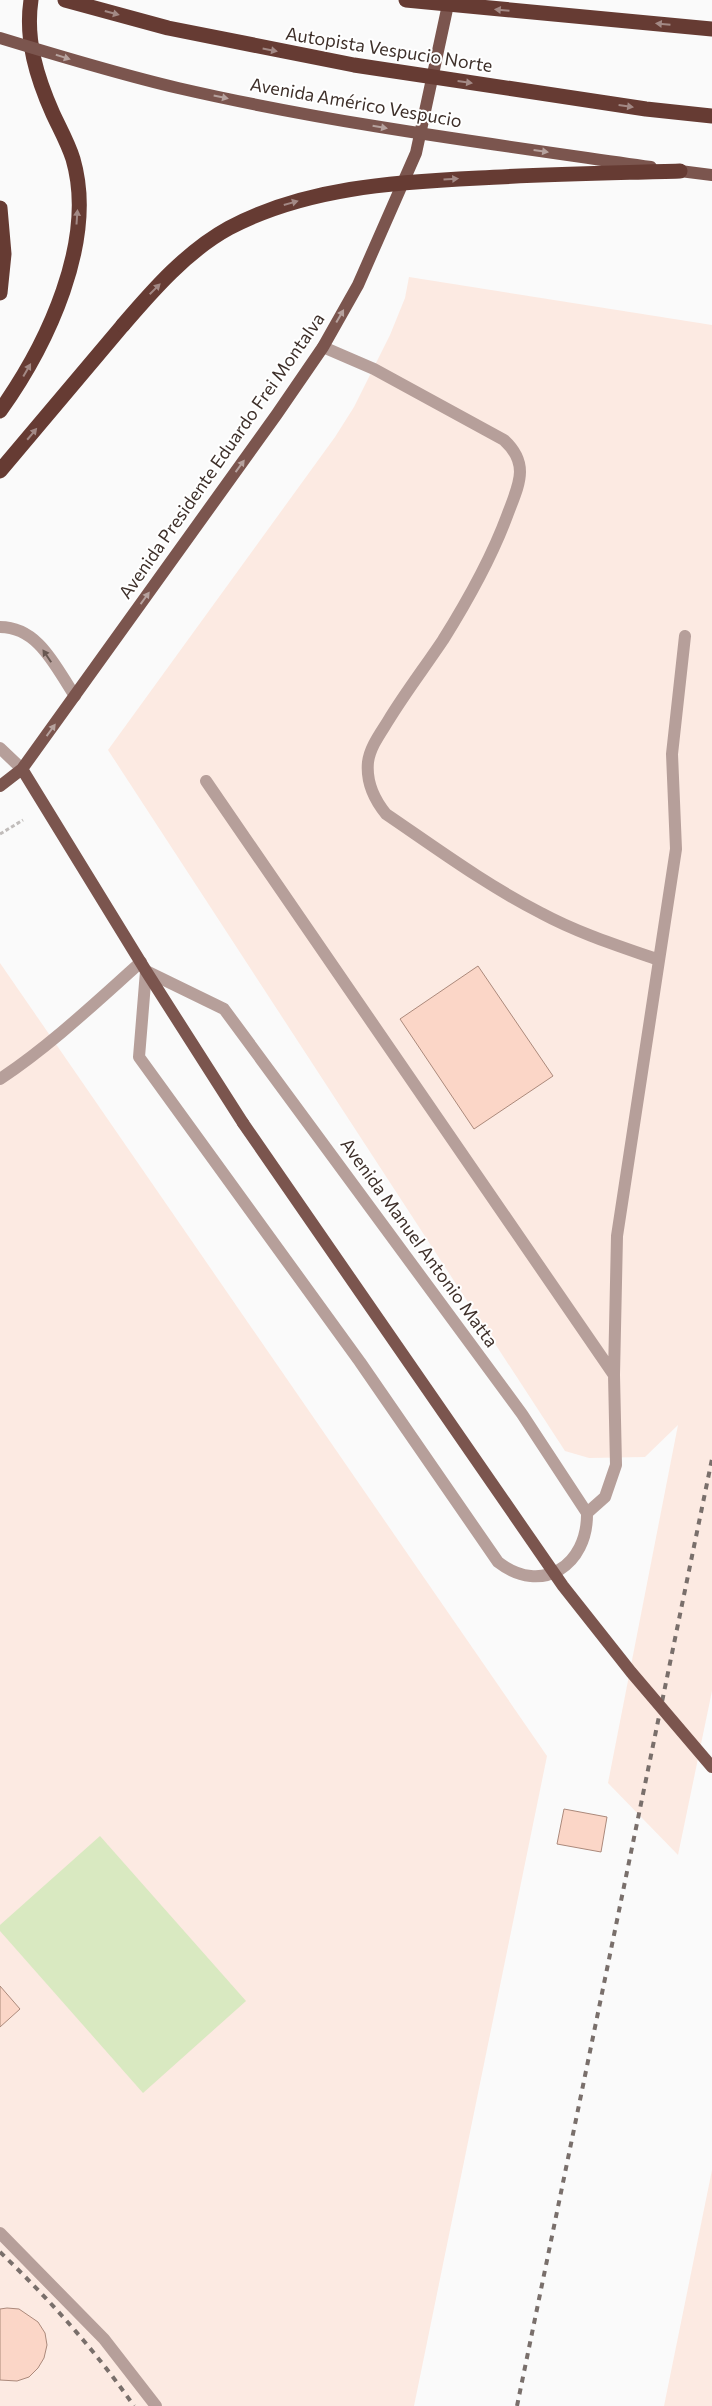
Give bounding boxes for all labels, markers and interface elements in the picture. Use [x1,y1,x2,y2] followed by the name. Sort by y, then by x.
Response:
[493,6,509,14] one-way arrow
[104,9,119,17] one-way arrow
[655,20,671,28] one-way arrow
[284,22,494,76] street label: Autopista Vespucio Norte
[262,46,278,54] one-way arrow
[56,54,71,62] one-way arrow
[249,73,464,131] street label: Avenida Américo Vespucio
[457,78,473,86] one-way arrow
[213,93,228,101] one-way arrow
[618,102,634,110] one-way arrow
[373,124,389,132] one-way arrow
[534,147,550,155] one-way arrow
[443,175,459,183] one-way arrow
[283,199,298,207] one-way arrow
[73,209,81,225] one-way arrow
[149,283,161,295] one-way arrow
[114,308,329,603] street label: Avenida Presidente Eduardo Frei Montalva
[336,310,345,323] one-way arrow
[23,363,31,378] one-way arrow
[26,428,37,441] one-way arrow
[235,459,245,472] one-way arrow
[140,592,151,605] one-way arrow
[43,649,52,663] one-way arrow
[46,723,56,737] one-way arrow
[336,1134,503,1351] street label: Avenida Manuel Antonio Matta

